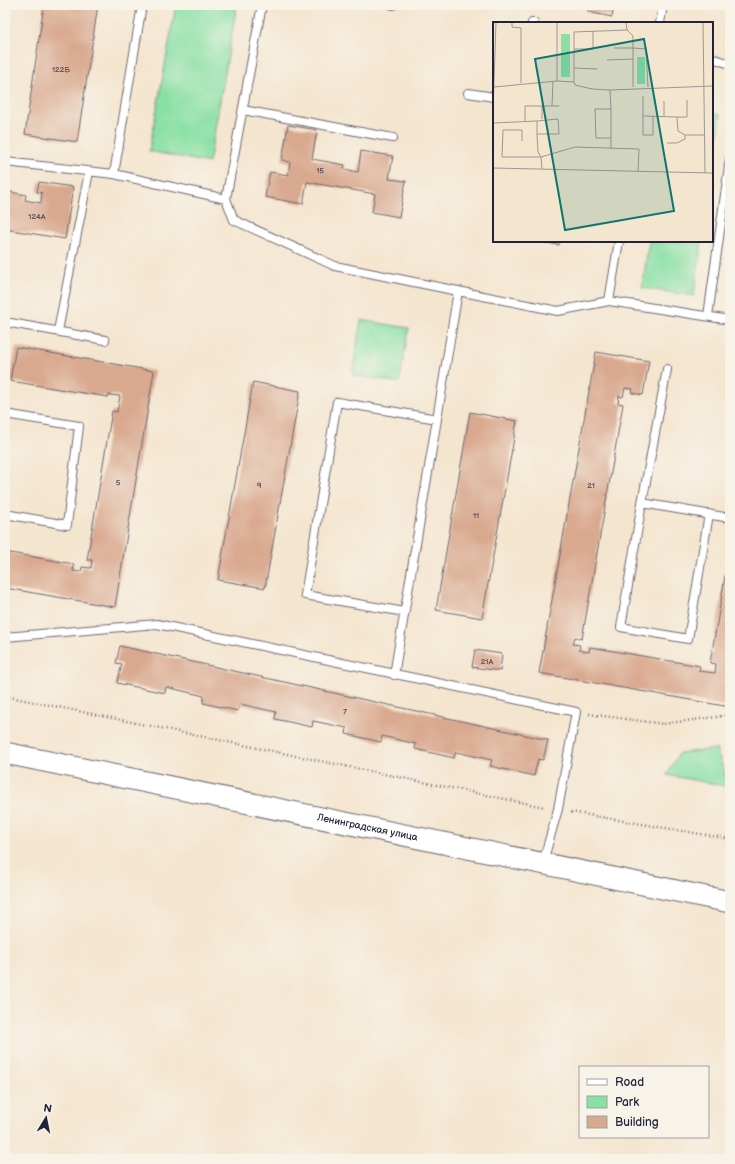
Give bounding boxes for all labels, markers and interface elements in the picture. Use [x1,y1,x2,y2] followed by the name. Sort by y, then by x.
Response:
[493,22,713,242] inset map
[52,65,70,74] house number: 122Б
[316,166,324,175] house number: 15
[28,212,46,221] house number: 124А
[116,478,121,487] house number: 5
[257,481,262,490] house number: 9
[587,481,595,490] house number: 21
[473,511,479,520] house number: 11
[481,657,493,666] house number: 21А
[343,707,347,716] house number: 7
[315,811,419,844] street label: Ленинградская улица
[579,1066,709,1138] legend
[615,1075,644,1090] text: Road
[615,1095,639,1110] text: Park
[26,1098,66,1138] north arrow
[42,1102,53,1116] text: N
[615,1115,659,1130] text: Building

